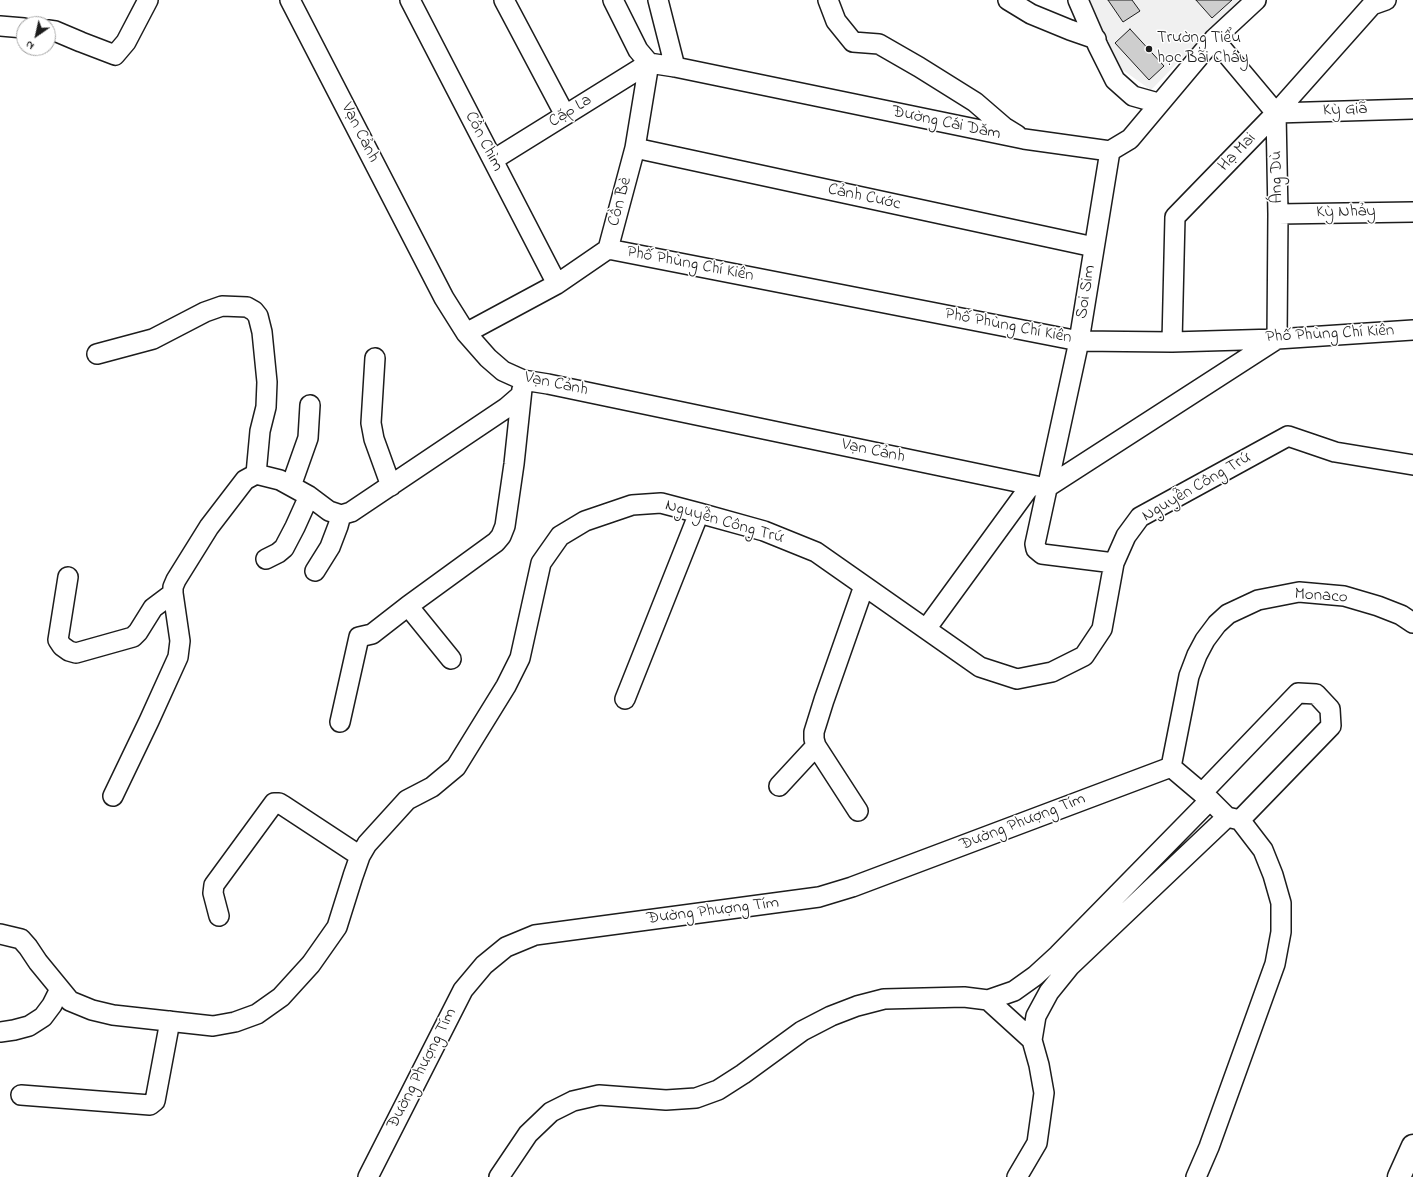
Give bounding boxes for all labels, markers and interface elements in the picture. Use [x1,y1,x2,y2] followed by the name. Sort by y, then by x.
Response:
[16,16,56,56] north arrow
[1157,29,1249,69] place label: Trường Tiểu học Bãi Cháy
[22,36,37,54] text: N
[1144,44,1154,54] marker: Trường Tiểu học Bãi Cháy
[546,91,596,133] street label: Cặp La
[335,100,383,166] street label: Vạn Cảnh
[1323,100,1367,122] street label: Kỳ Giã
[890,103,1002,145] street label: Đường Cái Dăm
[459,109,507,175] street label: Cồn Chìm
[1215,129,1261,177] street label: Hạ Mai
[1267,150,1289,204] street label: Áng Dù
[605,175,637,229] street label: Cồn Bè
[826,180,902,216] street label: Cảnh Cước
[1316,202,1376,224] street label: Kỳ Nhảy
[625,243,755,287] street label: Phố Phùng Chí Kiên
[1073,264,1101,320] street label: Soi Sim
[943,305,1073,349] street label: Phố Phùng Chí Kiên
[1265,321,1395,349] street label: Phố Phùng Chí Kiên
[522,368,590,402] street label: Vạn Cảnh
[839,435,907,469] street label: Vạn Cảnh
[1139,449,1255,527] street label: Nguyễn Công Trứ
[662,496,786,550] street label: Nguyễn Công Trứ
[1294,585,1348,609] street label: Monaco
[957,790,1089,856] street label: Đường Phượng Tím
[646,894,780,930] street label: Đường Phượng Tím
[384,1005,462,1133] street label: Đường Phượng Tím

